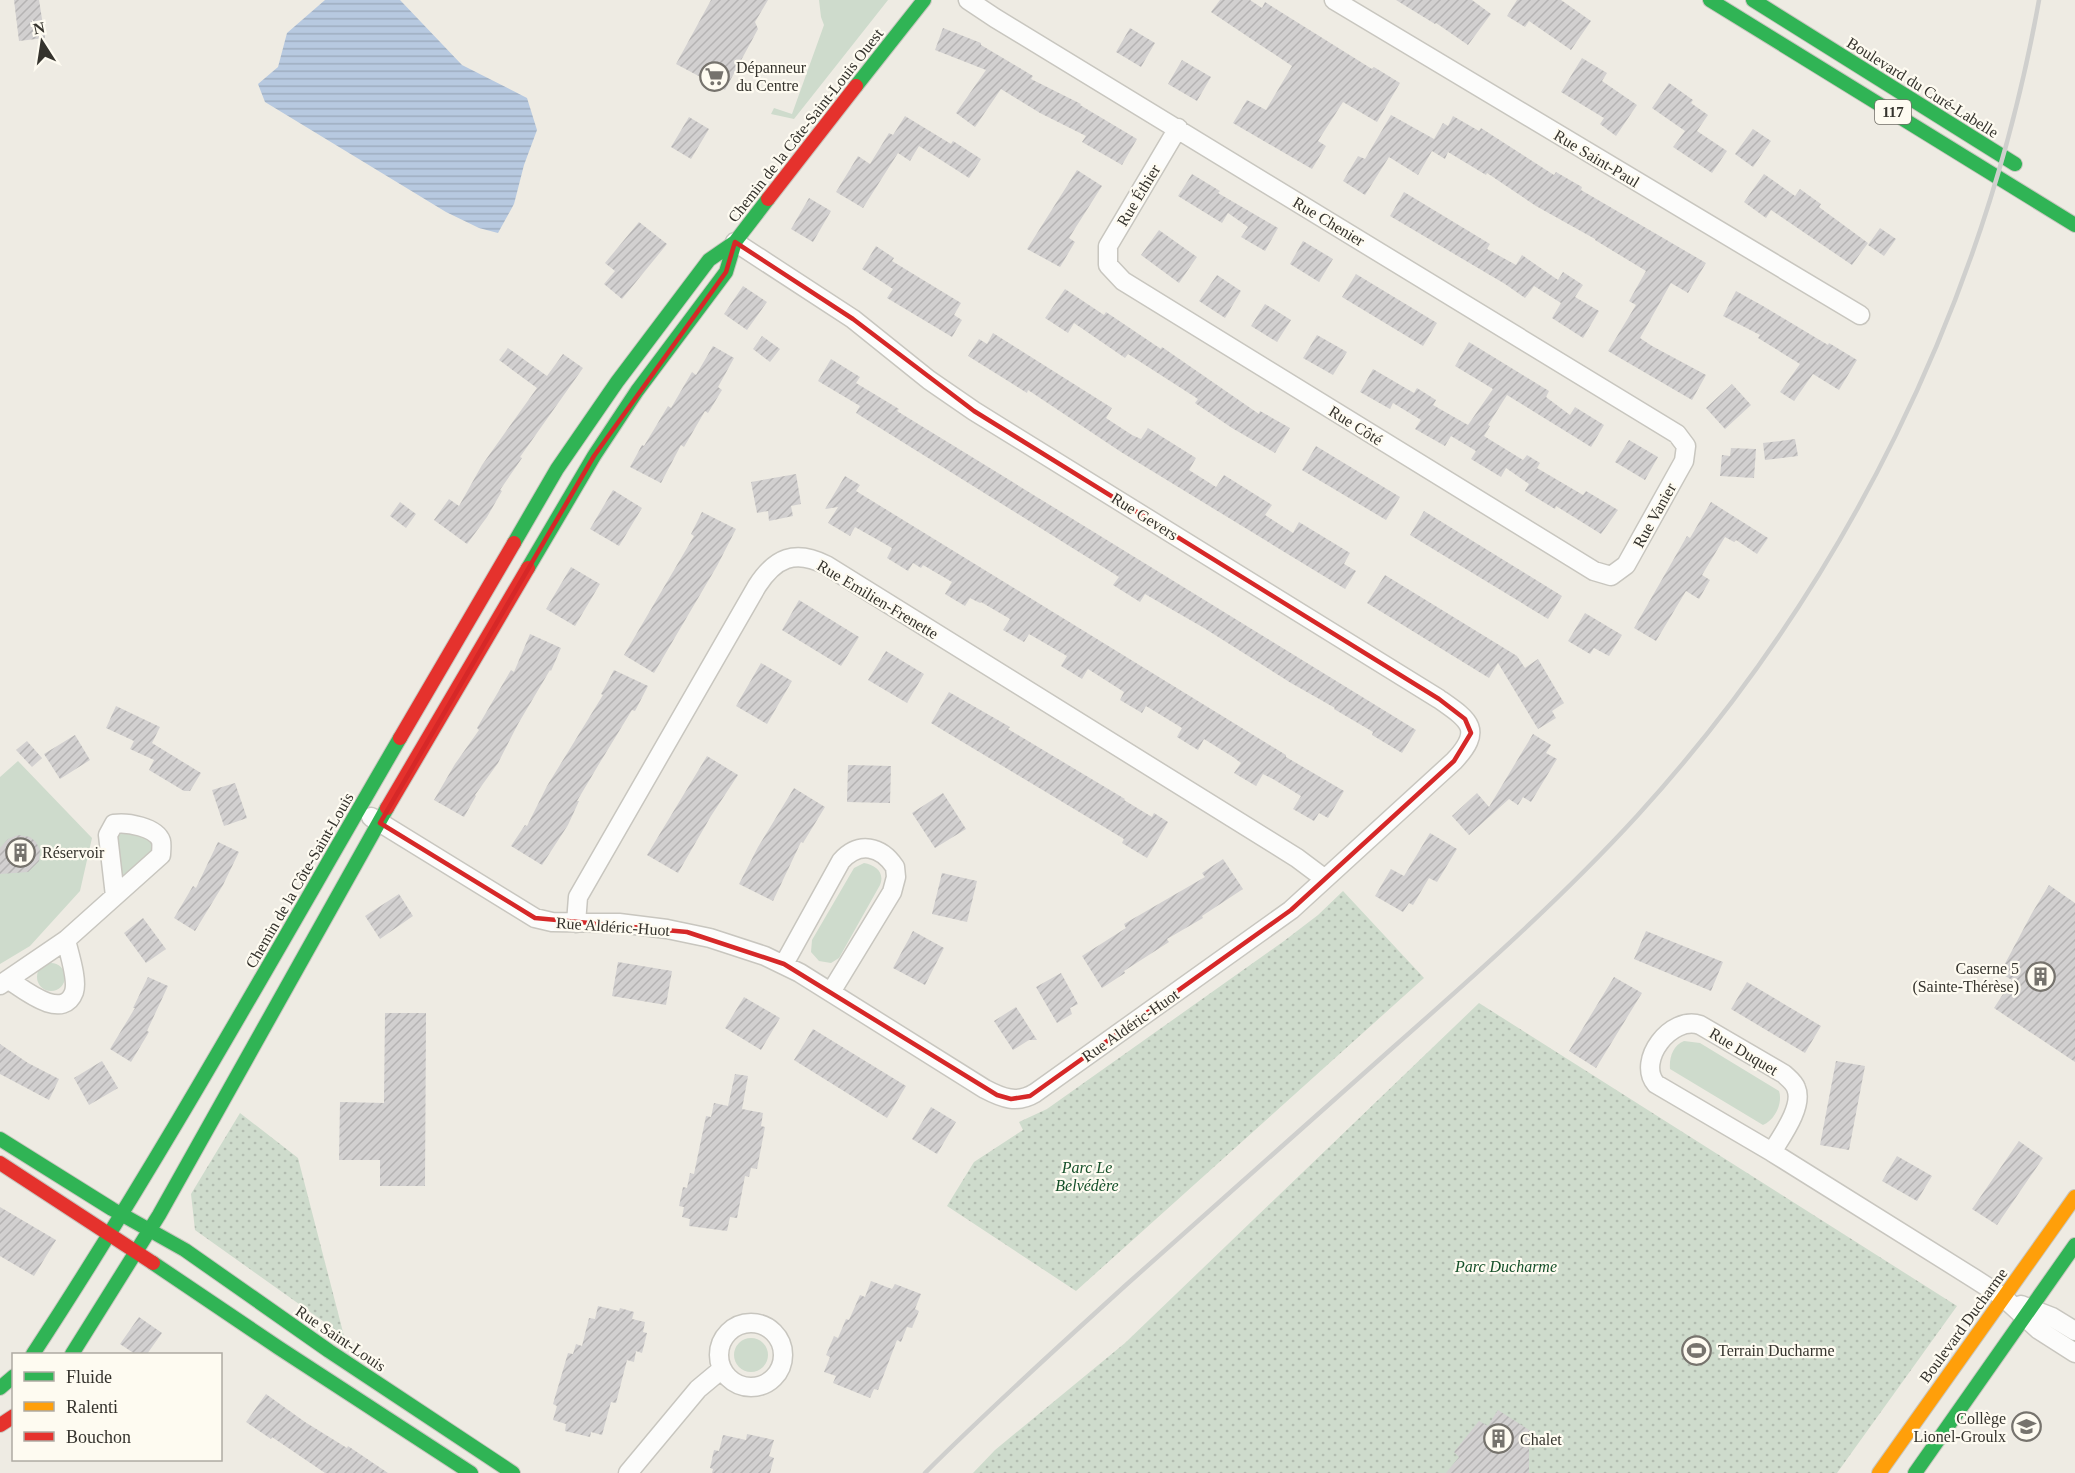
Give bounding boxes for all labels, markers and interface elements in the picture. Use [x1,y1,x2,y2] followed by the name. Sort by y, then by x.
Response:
[12,12,72,72] north arrow
[32,18,47,37] text: N
[725,25,887,225] street label: Chemin de la Côte-Saint-Louis Ouest
[1844,34,2001,141] street label: Boulevard du Curé-Labelle
[736,59,807,94] place label: Dépanneur du Centre
[699,60,731,92] supermarket icon: Dépanneur du Centre
[1875,100,1911,124] road number: 117
[1551,126,1643,191] street label: Rue Saint-Paul
[1113,160,1164,229] street label: Rue Éthier
[1290,193,1368,250] street label: Rue Chenier
[1326,402,1386,449] street label: Rue Côté
[1630,479,1679,551] street label: Rue Vanier
[1108,489,1181,544] street label: Rue Gevers
[814,557,941,642] street label: Rue Emilien-Frenette
[242,790,357,971] street label: Chemin de la Côte-Saint-Louis
[5,836,37,868] building icon: Réservoir
[42,844,105,861] place label: Réservoir
[555,914,671,939] street label: Rue Aldéric-Huot
[1912,960,2019,996] place label: Caserne 5 (Sainte-Thérèse)
[2024,961,2056,993] building icon: Caserne 5 (Sainte-Thérèse)
[1079,985,1182,1065] street label: Rue Aldéric-Huot
[1706,1024,1782,1080] street label: Rue Duquet
[1055,1159,1119,1194] park label: Parc Le Belvédère
[1454,1258,1557,1275] park label: Parc Ducharme
[1916,1265,2011,1386] street label: Boulevard Ducharme
[293,1302,389,1375] street label: Rue Saint-Louis
[1681,1334,1713,1366] sports icon: Terrain Ducharme
[1718,1342,1835,1359] place label: Terrain Ducharme
[12,1353,222,1461] legend
[66,1367,112,1387] text: Fluide
[66,1397,118,1417] text: Ralenti
[1914,1410,2006,1445] place label: Collège Lionel-Groulx
[2011,1411,2043,1443] school or university icon: Collège Lionel-Groulx
[1483,1423,1515,1455] building icon: Chalet
[66,1427,131,1447] text: Bouchon
[1520,1431,1562,1448] place label: Chalet

